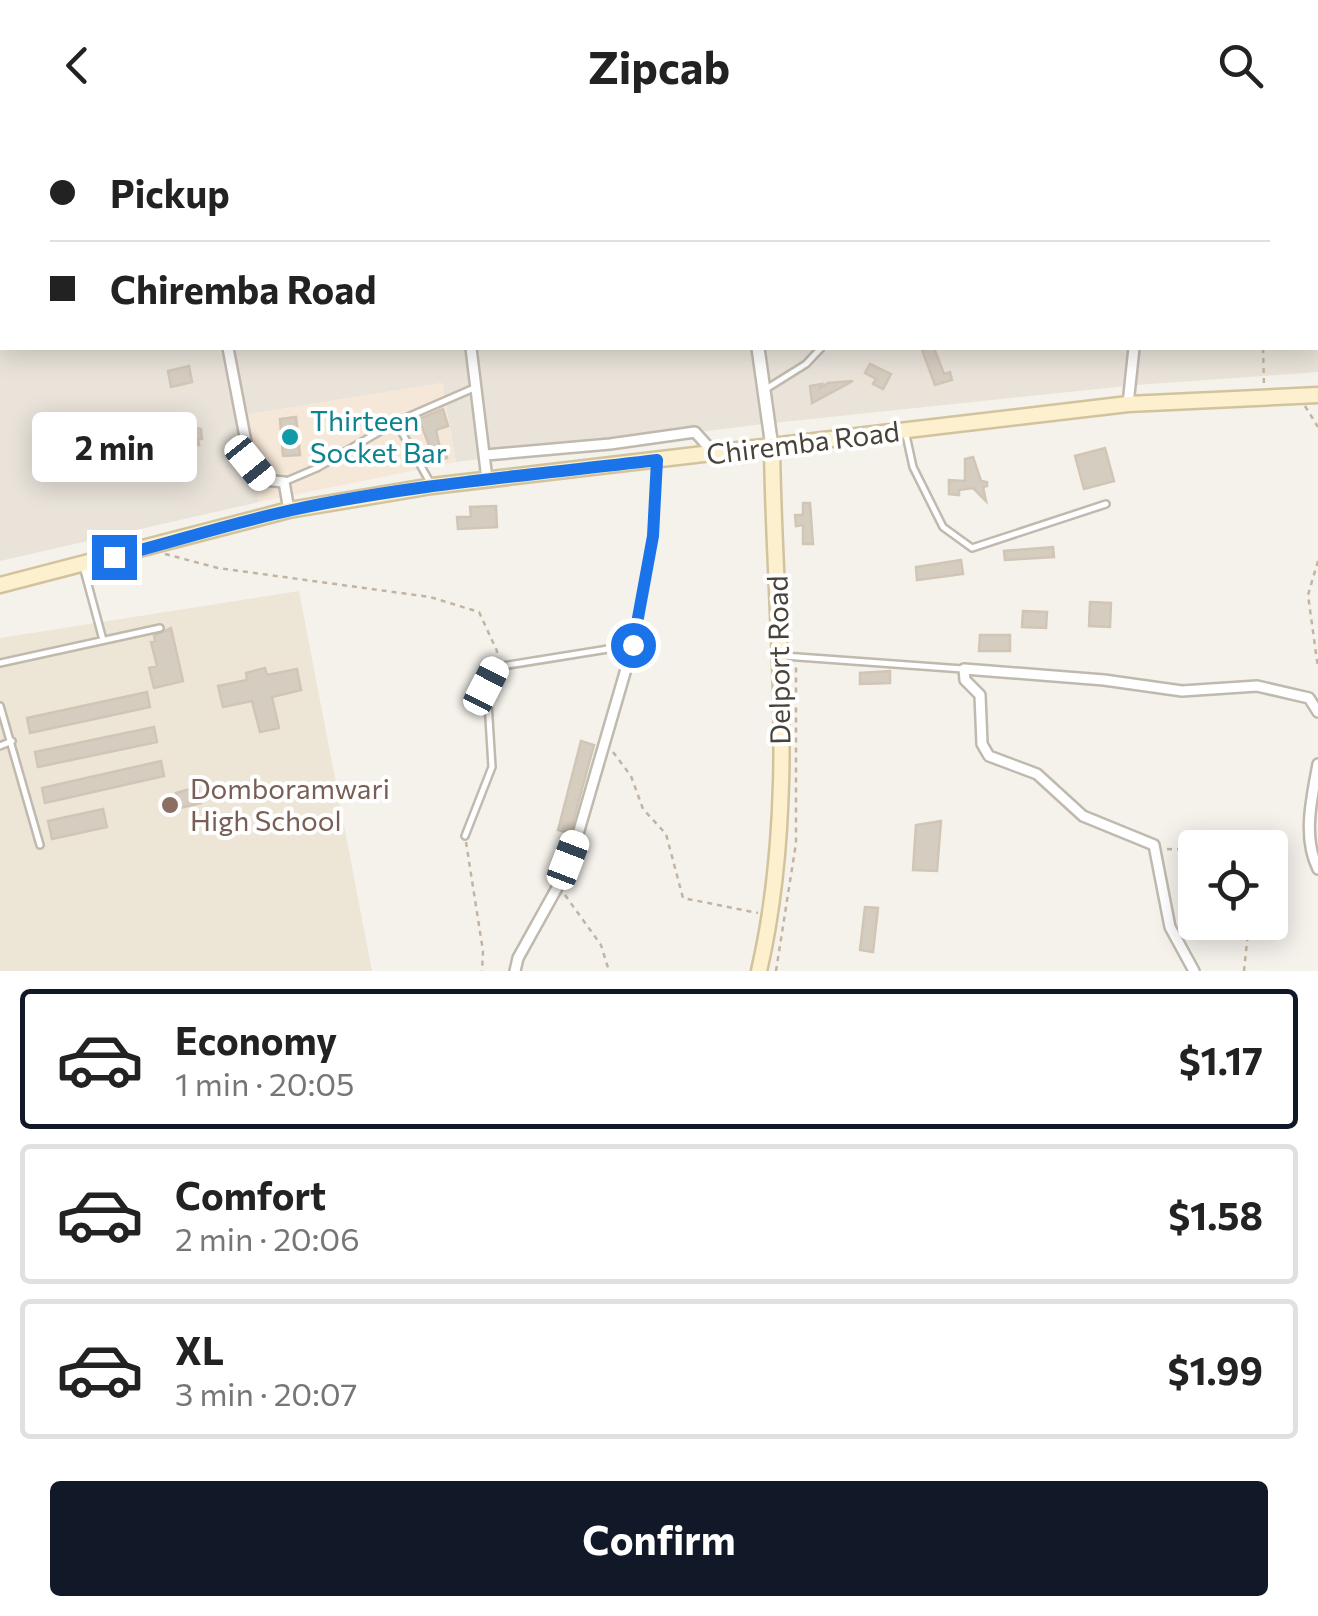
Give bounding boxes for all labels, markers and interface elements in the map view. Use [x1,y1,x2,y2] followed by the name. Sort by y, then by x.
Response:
[50,38,105,93] icon: back
[588,38,730,93] text: Zipcab
[1213,38,1268,93] icon: search
[110,169,230,216] text: Pickup
[110,265,377,312] text: Chiremba Road
[310,403,447,469] place label: Thirteen Socket Bar
[32,412,196,482] callout: 2 min
[704,413,901,471] street label: Chiremba Road
[279,426,301,448] marker: Thirteen Socket Bar
[75,427,154,467] text: 2 min
[219,430,281,496] car
[92,535,137,580] route end
[760,575,796,745] street label: Delport Road
[611,623,656,668] route start
[459,652,513,720] car
[190,771,390,837] place label: Domboramwari High School
[159,794,181,816] marker: Domboramwari High School
[543,827,593,893] car
[1178,830,1288,940] map controls
[1178,830,1288,940] button: locate
[55,1014,145,1104] icon: car
[175,1016,337,1063] text: Economy
[1179,1036,1263,1083] text: $1.17
[175,1063,354,1103] text: 1 min · 20:05
[55,1169,145,1259] icon: car
[175,1171,326,1218] text: Comfort
[1168,1191,1263,1238] text: $1.58
[175,1218,360,1258] text: 2 min · 20:06
[55,1324,145,1414] icon: car
[175,1326,224,1373] text: XL
[1168,1346,1263,1393] text: $1.99
[175,1373,357,1413] text: 3 min · 20:07
[50,1481,1268,1596] button: Confirm

